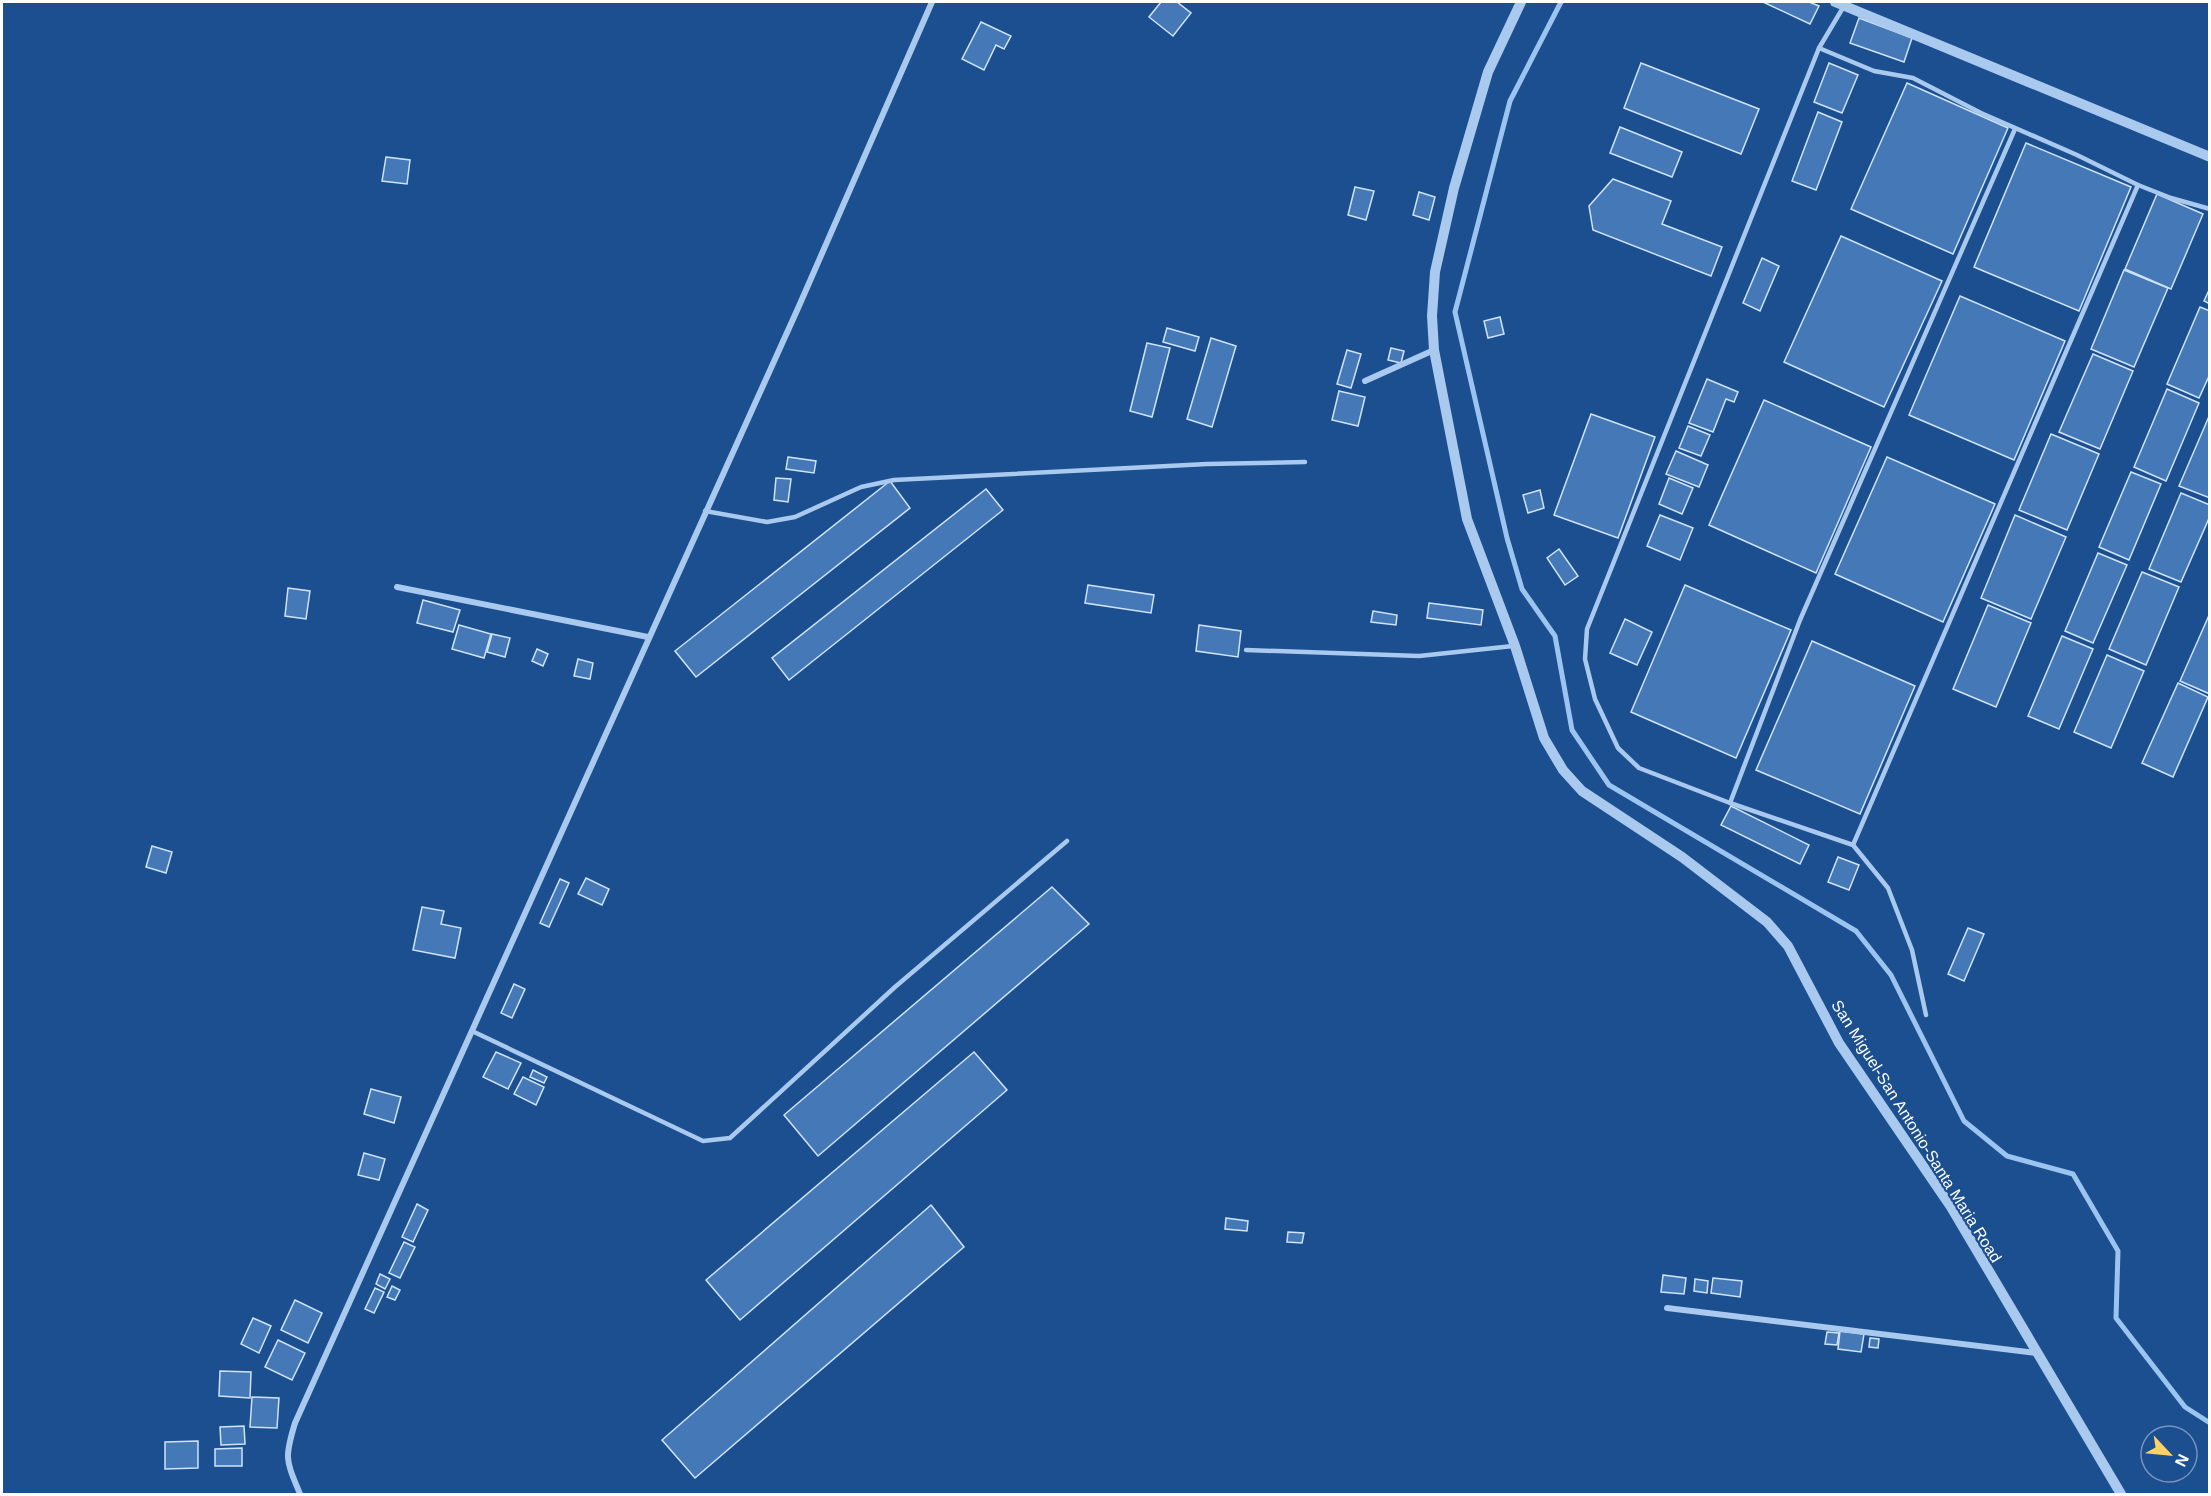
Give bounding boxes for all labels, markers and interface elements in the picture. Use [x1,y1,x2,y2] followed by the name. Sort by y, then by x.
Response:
[1828,997,2005,1266] street label: San Miguel-San Antonio-Santa Maria Road
[2139,1424,2199,1484] north arrow
[2172,1451,2192,1469] text: N

